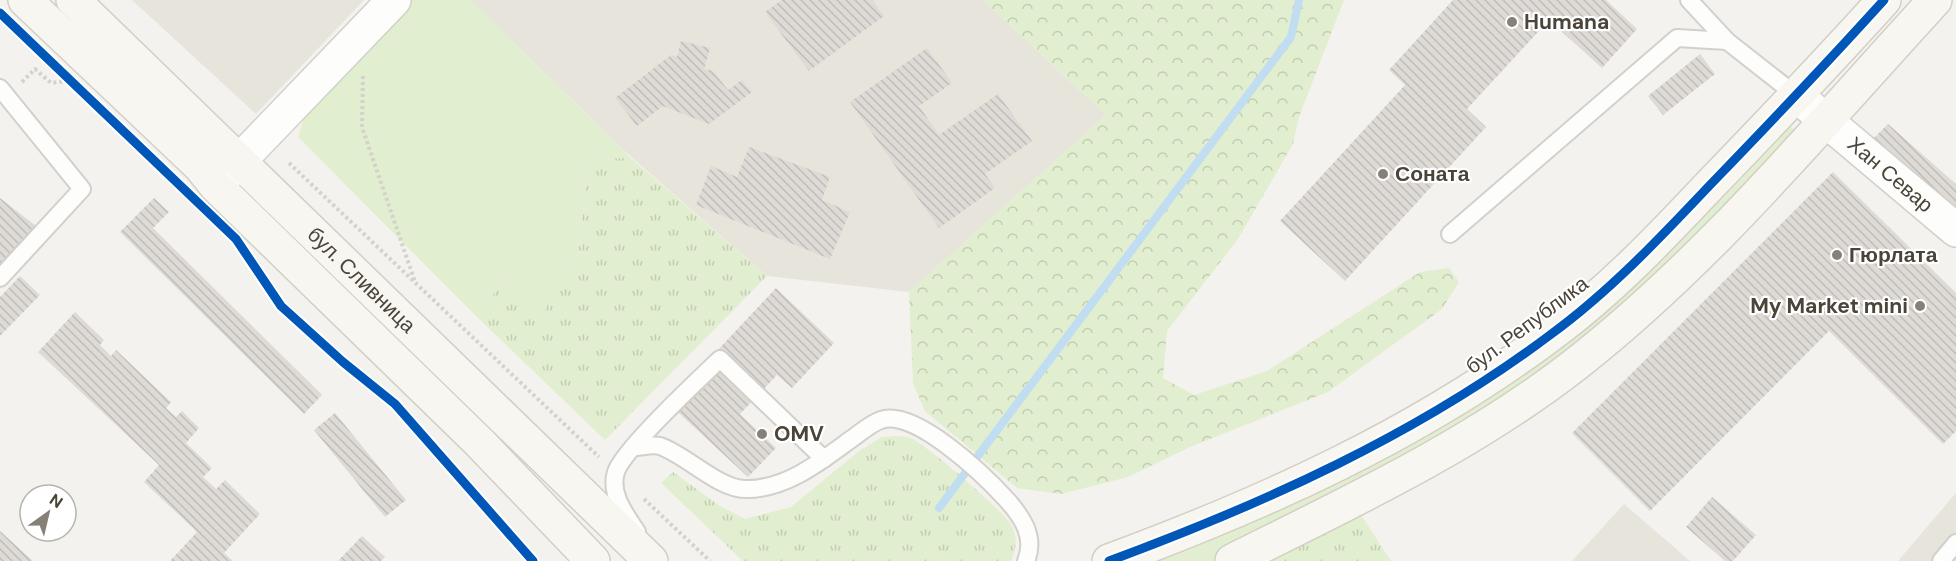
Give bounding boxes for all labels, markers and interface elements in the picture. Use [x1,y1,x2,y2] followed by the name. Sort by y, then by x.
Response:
[1524,8,1609,36] place label: Humana
[1505,15,1519,29] marker: Humana
[1841,130,1939,219] street label: Хан Севар
[1395,160,1470,188] place label: Соната
[1376,167,1390,181] marker: Соната
[301,221,422,339] street label: бул. Сливница
[1849,241,1938,269] place label: Гюрлата
[1830,248,1844,262] marker: Гюрлата
[1460,269,1594,380] street label: бул. Република
[1750,292,1908,320] place label: My Market mini
[1913,299,1927,313] marker: My Market mini
[774,420,824,448] place label: OMV
[755,427,769,441] marker: OMV
[18,483,78,543] north arrow
[45,489,67,513] text: N

